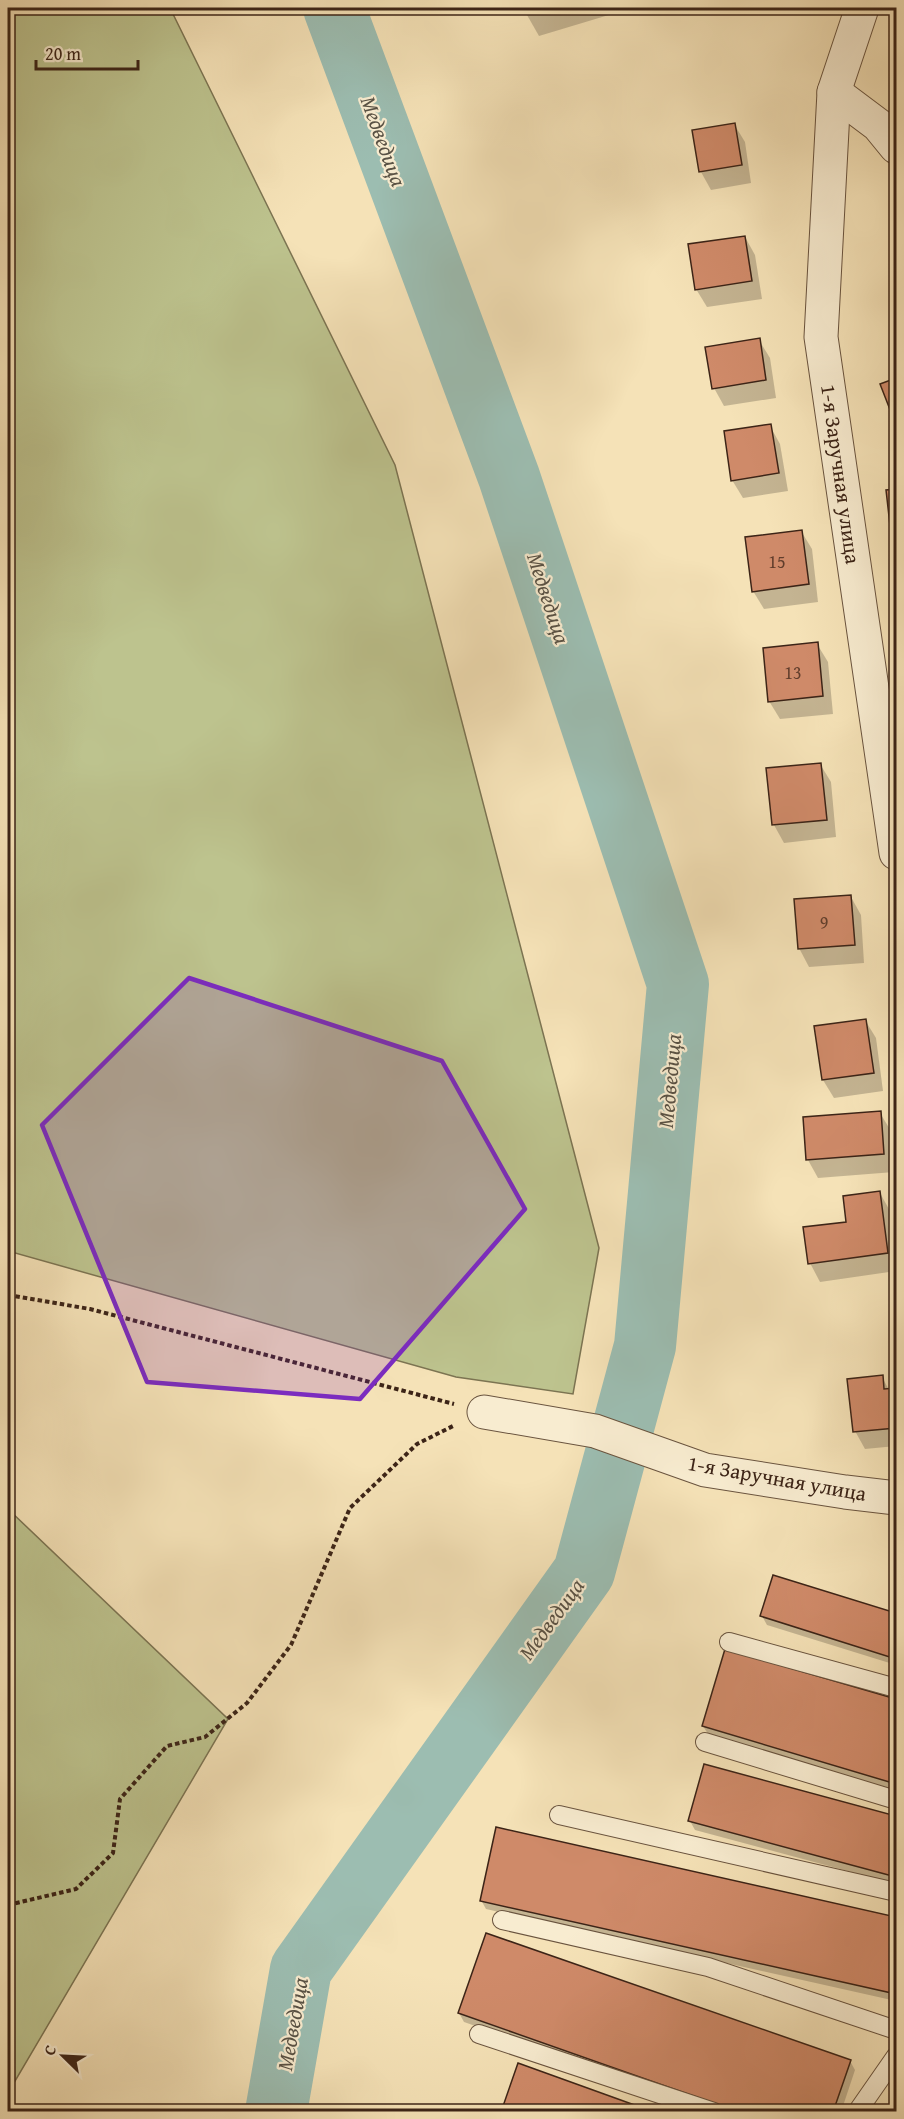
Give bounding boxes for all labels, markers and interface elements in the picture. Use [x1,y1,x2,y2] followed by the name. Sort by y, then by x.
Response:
[36,33,138,71] scale bar
[45,40,81,67] text: 20 m
[353,91,415,191] water label: Медведица
[813,382,869,566] street label: 1-я Заручная улица
[519,548,579,648] water label: Медведица
[768,548,786,575] house number: 15
[784,659,802,686] house number: 13
[820,909,828,936] house number: 9
[649,1033,689,1129] water label: Медведица
[685,1447,869,1509] street label: 1-я Заручная улица
[510,1571,592,1667] water label: Медведица
[268,1975,316,2073] water label: Медведица
[33,2026,93,2086] north arrow
[36,2041,62,2059] text: С

